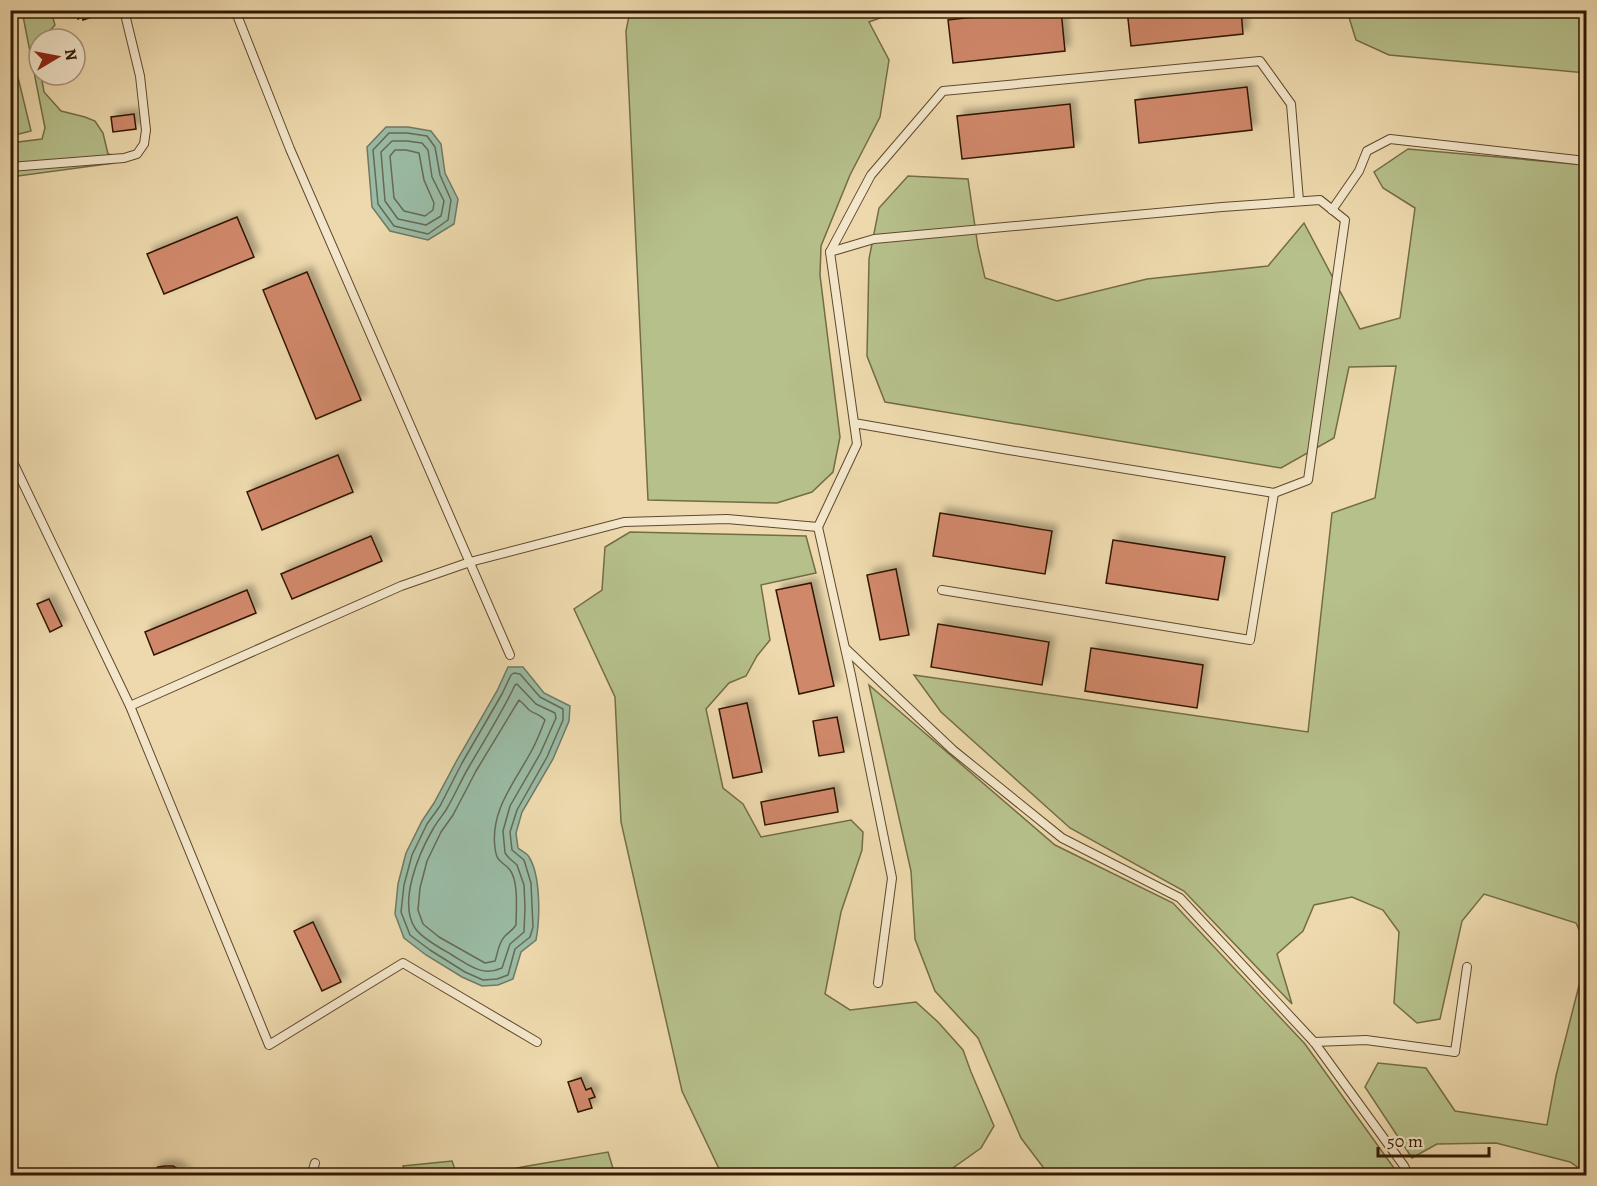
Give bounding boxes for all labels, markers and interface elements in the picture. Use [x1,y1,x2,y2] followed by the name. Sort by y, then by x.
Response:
[27,27,87,87] north arrow
[59,47,83,63] text: N
[1378,1120,1489,1158] scale bar
[1387,1129,1423,1153] text: 50 m

